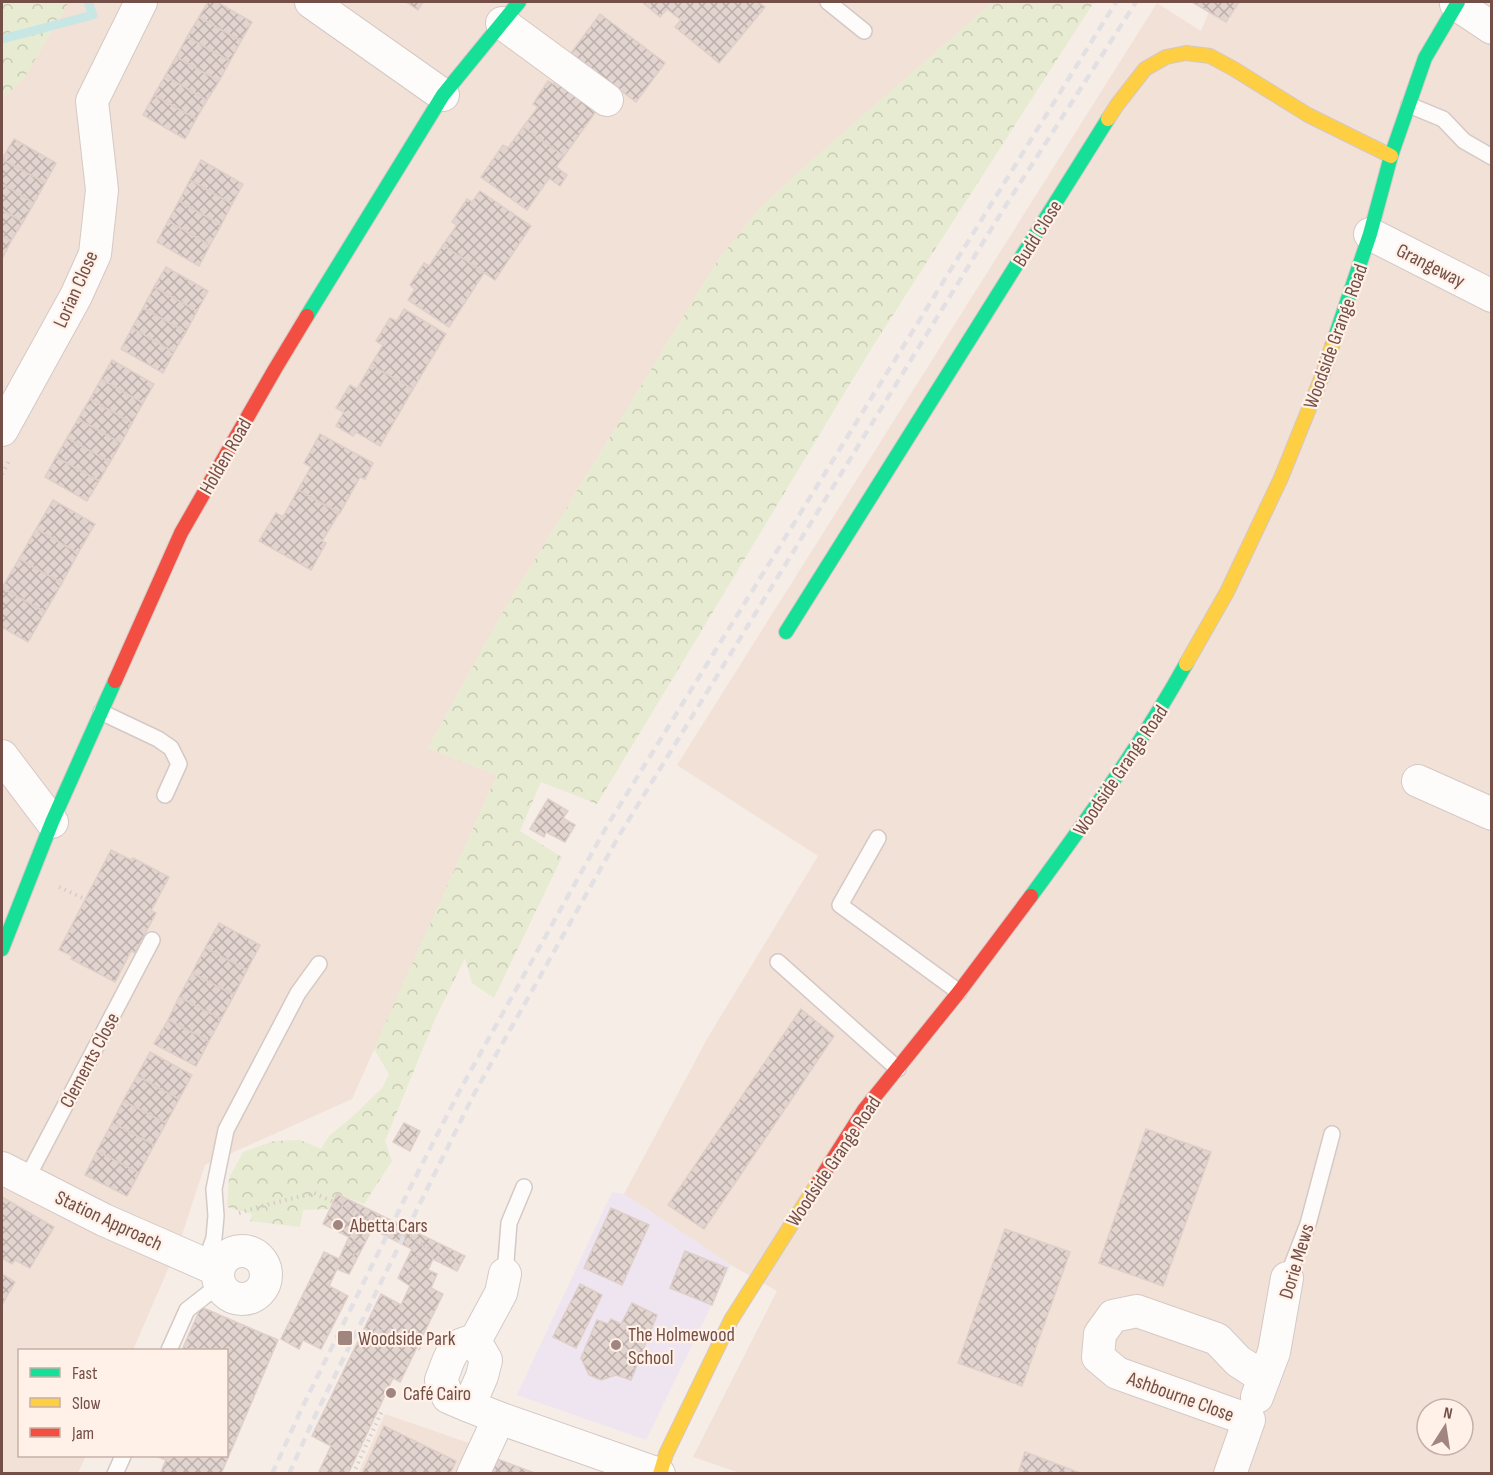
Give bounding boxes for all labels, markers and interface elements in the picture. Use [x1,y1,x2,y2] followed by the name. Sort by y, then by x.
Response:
[1008,196,1068,271] street label: Budd Close
[1392,238,1469,293] street label: Grangeway
[48,247,103,331] street label: Lorian Close
[1299,261,1373,412] street label: Woodside Grange Road
[195,414,257,499] street label: Holden Road
[1068,701,1173,840] street label: Woodside Grange Road
[55,1009,125,1112] street label: Clements Close
[781,1092,886,1231] street label: Woodside Grange Road
[51,1186,166,1256] street label: Station Approach
[349,1214,428,1238] place label: Abetta Cars
[331,1218,345,1232] marker: Abetta Cars
[1274,1221,1320,1302] street label: Dorie Mews
[628,1323,735,1370] place label: The Holmewood School
[358,1327,456,1351] place label: Woodside Park
[336,1329,354,1347] marker: Woodside Park
[609,1338,623,1352] marker: The Holmewood School
[18,1349,228,1457] legend
[72,1363,98,1384] text: Fast
[1123,1366,1237,1427] street label: Ashbourne Close
[403,1382,471,1406] place label: Café Cairo
[384,1386,398,1400] marker: Café Cairo
[72,1393,101,1414] text: Slow
[1415,1397,1475,1457] north arrow
[1442,1404,1454,1424] text: N
[71,1423,94,1444] text: Jam

